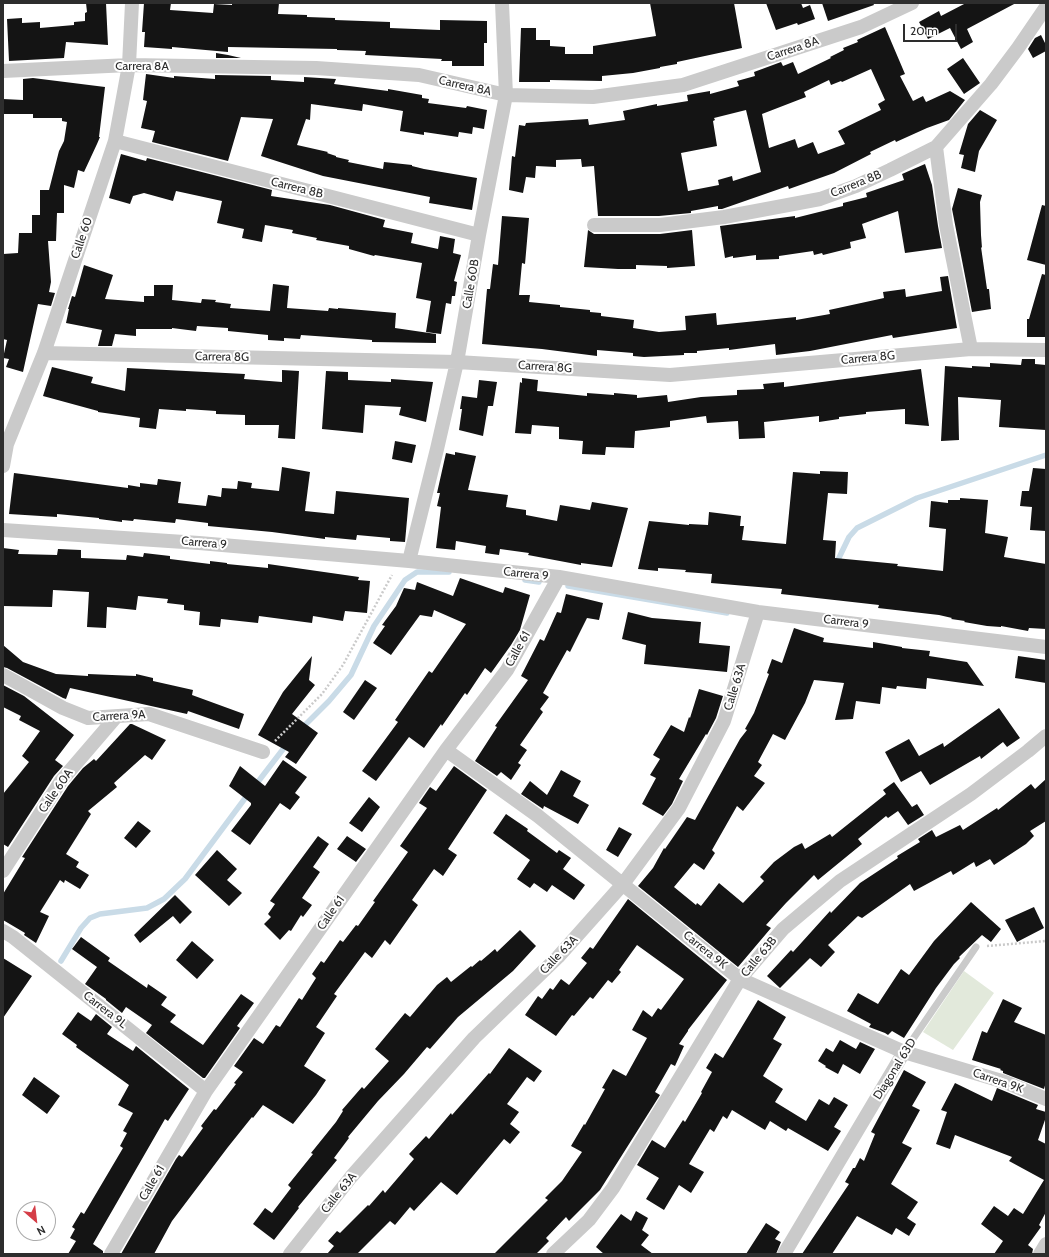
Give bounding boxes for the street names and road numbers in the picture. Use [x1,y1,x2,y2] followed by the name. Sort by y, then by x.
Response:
[765,34,821,64] street label: Carrera 8A
[115,59,169,73] street label: Carrera 8A
[437,73,493,99] street label: Carrera 8A
[829,167,883,201] street label: Carrera 8B
[269,175,325,201] street label: Carrera 8B
[68,215,96,261] street label: Calle 60
[460,258,482,310] street label: Calle 60B
[840,348,896,368] street label: Carrera 8G
[195,349,249,365] street label: Carrera 8G
[517,358,573,376] street label: Carrera 8G
[181,534,227,552] street label: Carrera 9
[503,564,549,584] street label: Carrera 9
[822,612,870,632] street label: Carrera 9
[502,629,534,669] street label: Calle 61
[721,662,749,712] street label: Calle 63A
[92,707,146,725] street label: Carrera 9A
[36,766,76,816] street label: Calle 60A
[314,893,348,933] street label: Calle 61
[680,928,730,972] street label: Carrera 9K
[537,933,581,977] street label: Calle 63A
[738,934,780,980] street label: Calle 63B
[80,988,130,1032] street label: Carrera 9L
[870,1036,920,1102] street label: Diagonal 63D
[971,1066,1025,1096] street label: Carrera 9K
[136,1163,168,1203] street label: Calle 61
[318,1170,360,1216] street label: Calle 63A

